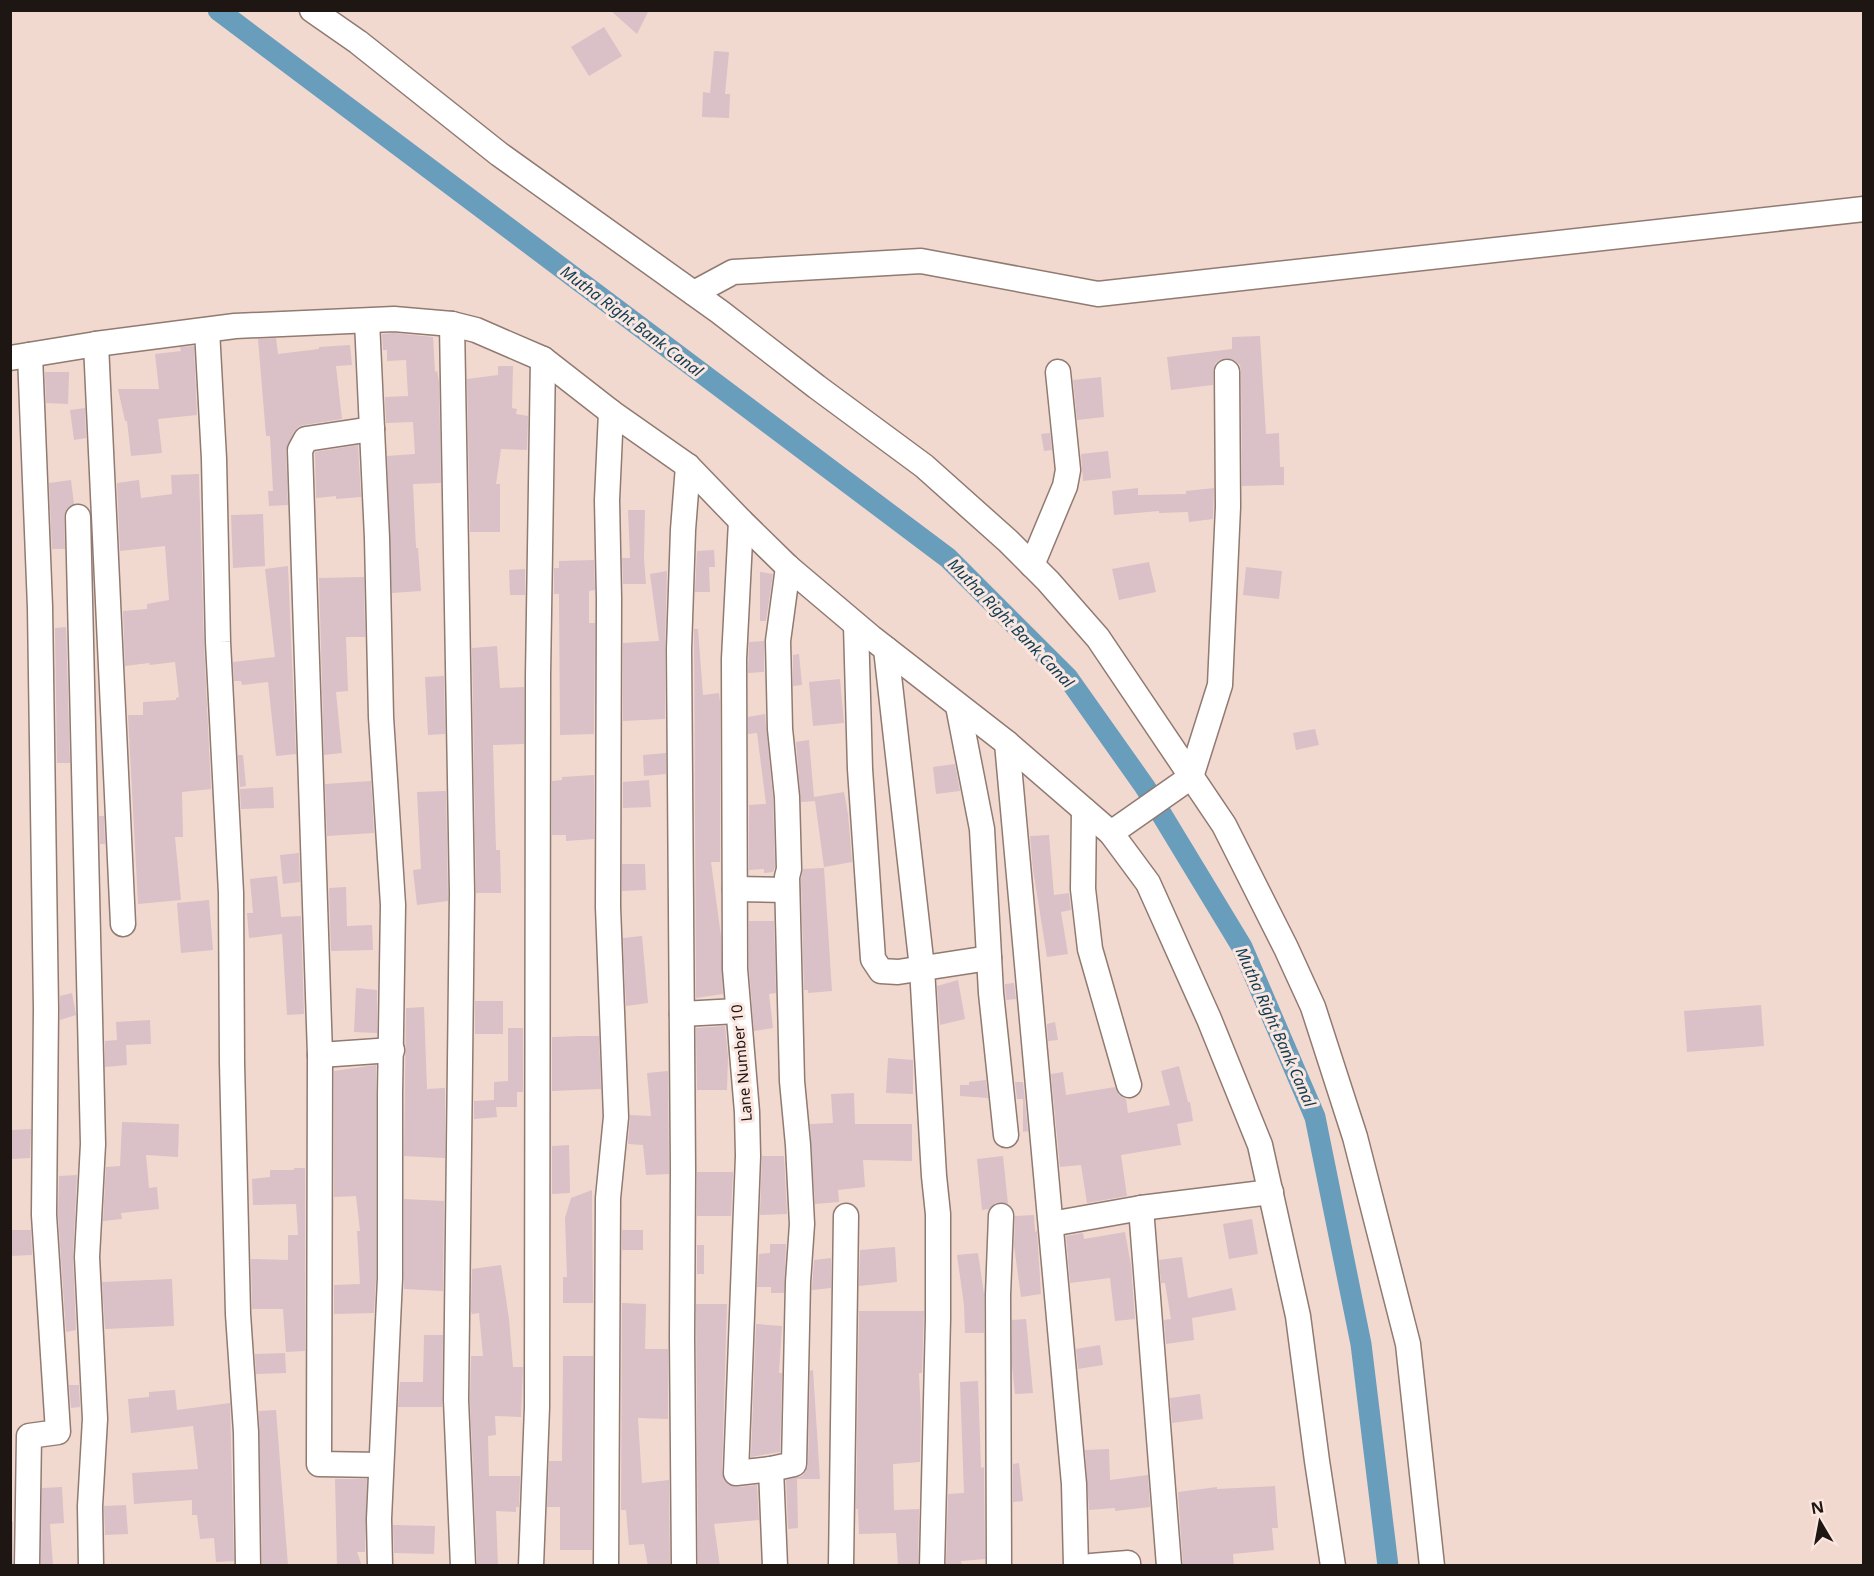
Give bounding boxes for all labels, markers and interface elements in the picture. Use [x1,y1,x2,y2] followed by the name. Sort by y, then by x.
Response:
[556,260,708,382] water label: Mutha Right Bank Canal
[943,553,1080,693] water label: Mutha Right Bank Canal
[1231,944,1322,1111] water label: Mutha Right Bank Canal
[726,1004,756,1123] street label: Lane Number 10
[1790,1492,1850,1552] north arrow
[1809,1495,1826,1519] text: N

